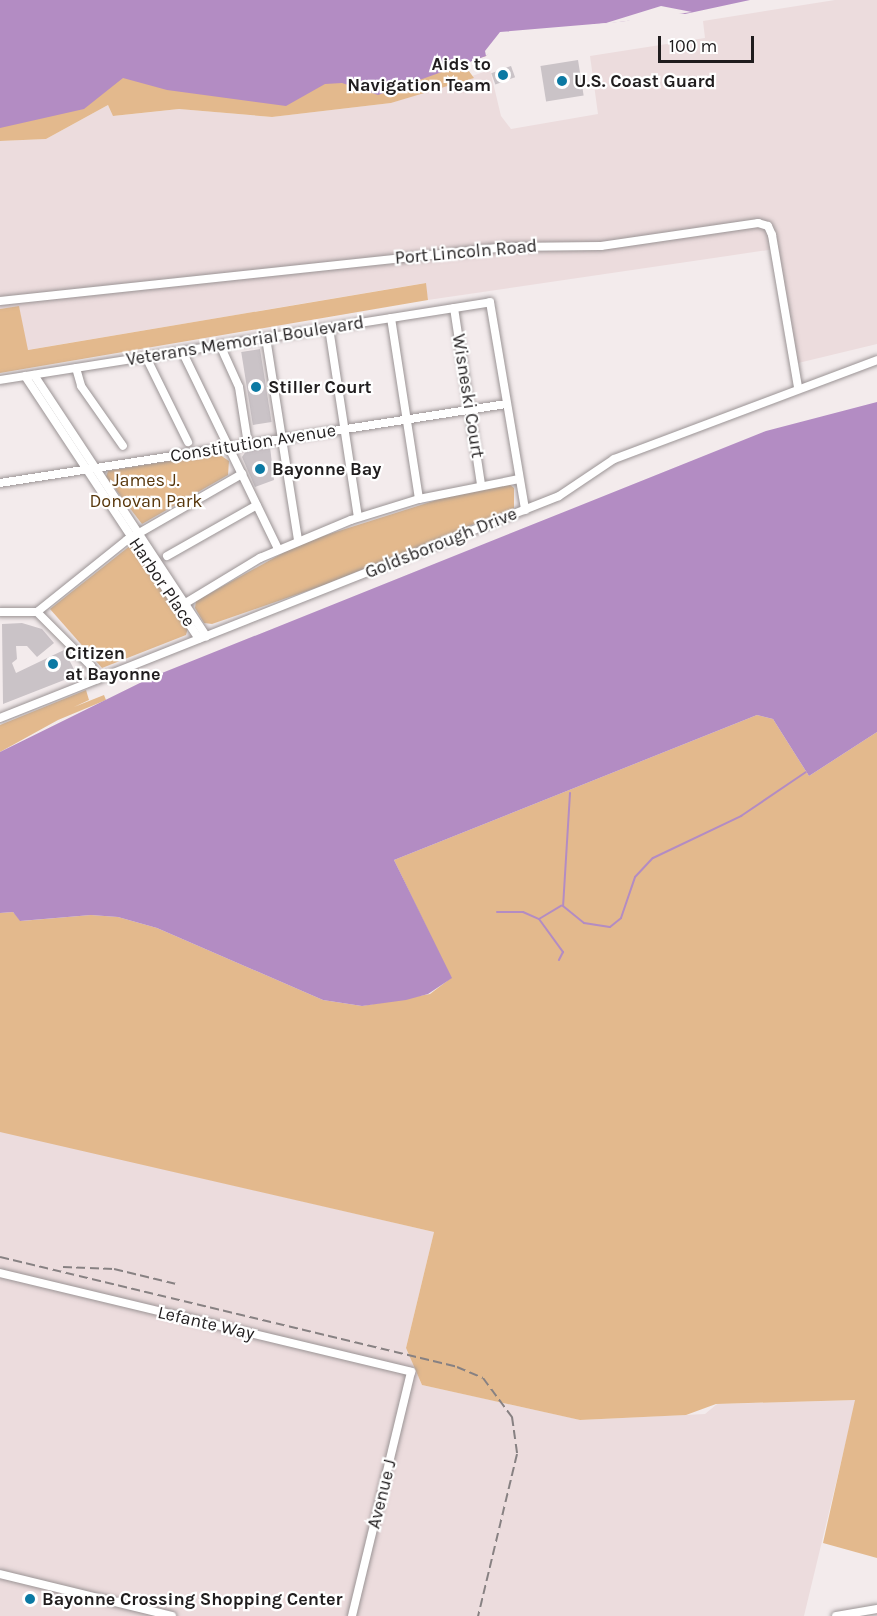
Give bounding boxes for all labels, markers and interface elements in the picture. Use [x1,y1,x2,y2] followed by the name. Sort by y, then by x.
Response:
[661,24,757,62] scale bar
[669,35,717,57] text: 100 m
[347,54,491,97] place label: Aids to Navigation Team
[496,68,510,82] marker: Aids to Navigation Team
[574,70,716,92] place label: U.S. Coast Guard
[555,74,569,88] marker: U.S. Coast Guard
[394,235,538,269] street label: Port Lincoln Road
[125,312,365,370] street label: Veterans Memorial Boulevard
[448,332,488,460] street label: Wisneski Court
[268,376,372,398] place label: Stiller Court
[249,380,263,394] marker: Stiller Court
[169,419,337,467] street label: Constitution Avenue
[272,458,381,480] place label: Bayonne Bay
[253,462,267,476] marker: Bayonne Bay
[89,470,203,512] park label: James J. Donovan Park
[362,503,520,583] street label: Goldsborough Drive
[124,533,200,631] street label: Harbor Place
[65,643,161,686] place label: Citizen at Bayonne
[46,657,60,671] marker: Citizen at Bayonne
[155,1301,257,1345] street label: Lefante Way
[363,1457,401,1531] street label: Avenue J
[42,1588,343,1610] place label: Bayonne Crossing Shopping Center
[23,1592,37,1606] marker: Bayonne Crossing Shopping Center

